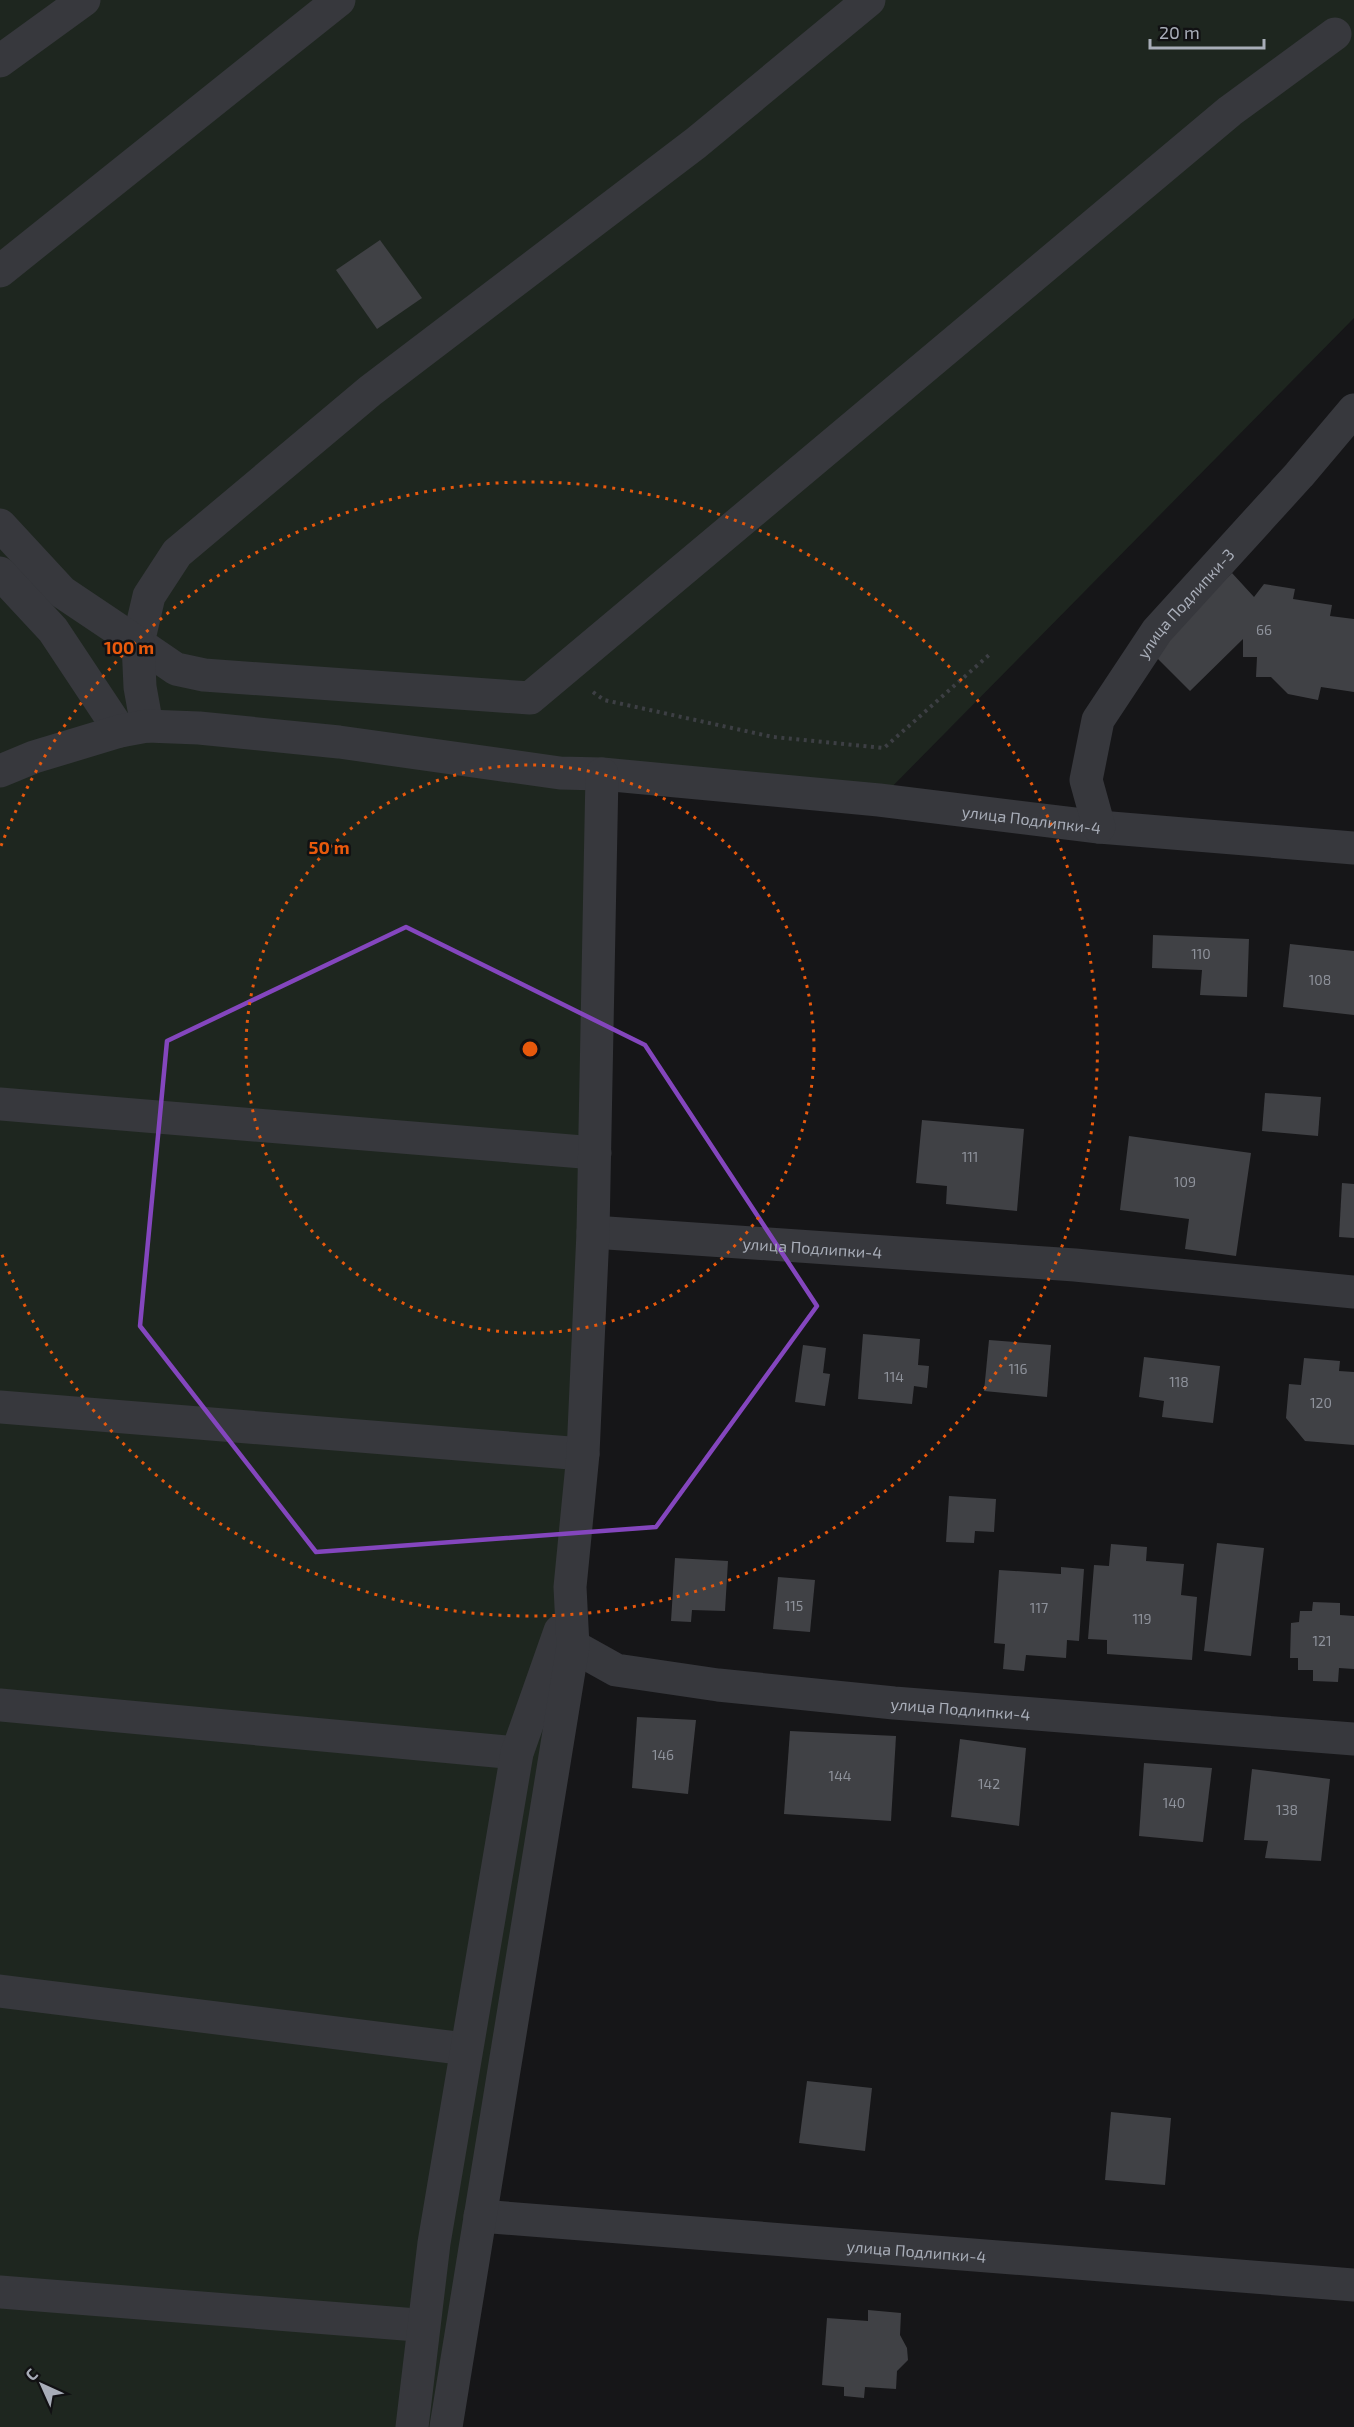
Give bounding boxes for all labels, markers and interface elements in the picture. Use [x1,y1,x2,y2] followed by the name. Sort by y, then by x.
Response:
[1150,12,1264,50] scale bar
[1159,21,1200,43] text: 20 m
[1132,544,1237,662] street label: улица Подлипки-3
[1256,621,1272,638] house number: 66
[104,636,154,658] text: 100 m
[961,801,1102,837] street label: улица Подлипки-4
[308,836,350,858] text: 50 m
[1191,945,1211,962] house number: 110
[1309,971,1331,988] house number: 108
[520,1039,540,1059] centre of rings
[962,1148,978,1165] house number: 111
[1174,1173,1196,1190] house number: 109
[742,1233,883,1261] street label: улица Подлипки-4
[1008,1360,1028,1377] house number: 116
[884,1368,904,1385] house number: 114
[1169,1373,1189,1390] house number: 118
[1310,1394,1332,1411] house number: 120
[785,1597,803,1614] house number: 115
[1030,1599,1048,1616] house number: 117
[1132,1610,1152,1627] house number: 119
[1312,1632,1332,1649] house number: 121
[890,1693,1031,1723] street label: улица Подлипки-4
[652,1746,674,1763] house number: 146
[829,1767,851,1784] house number: 144
[978,1775,1000,1792] house number: 142
[1163,1794,1185,1811] house number: 140
[1276,1801,1298,1818] house number: 138
[846,2235,987,2265] street label: улица Подлипки-4
[12,2355,72,2415] north arrow
[21,2364,41,2384] text: С

